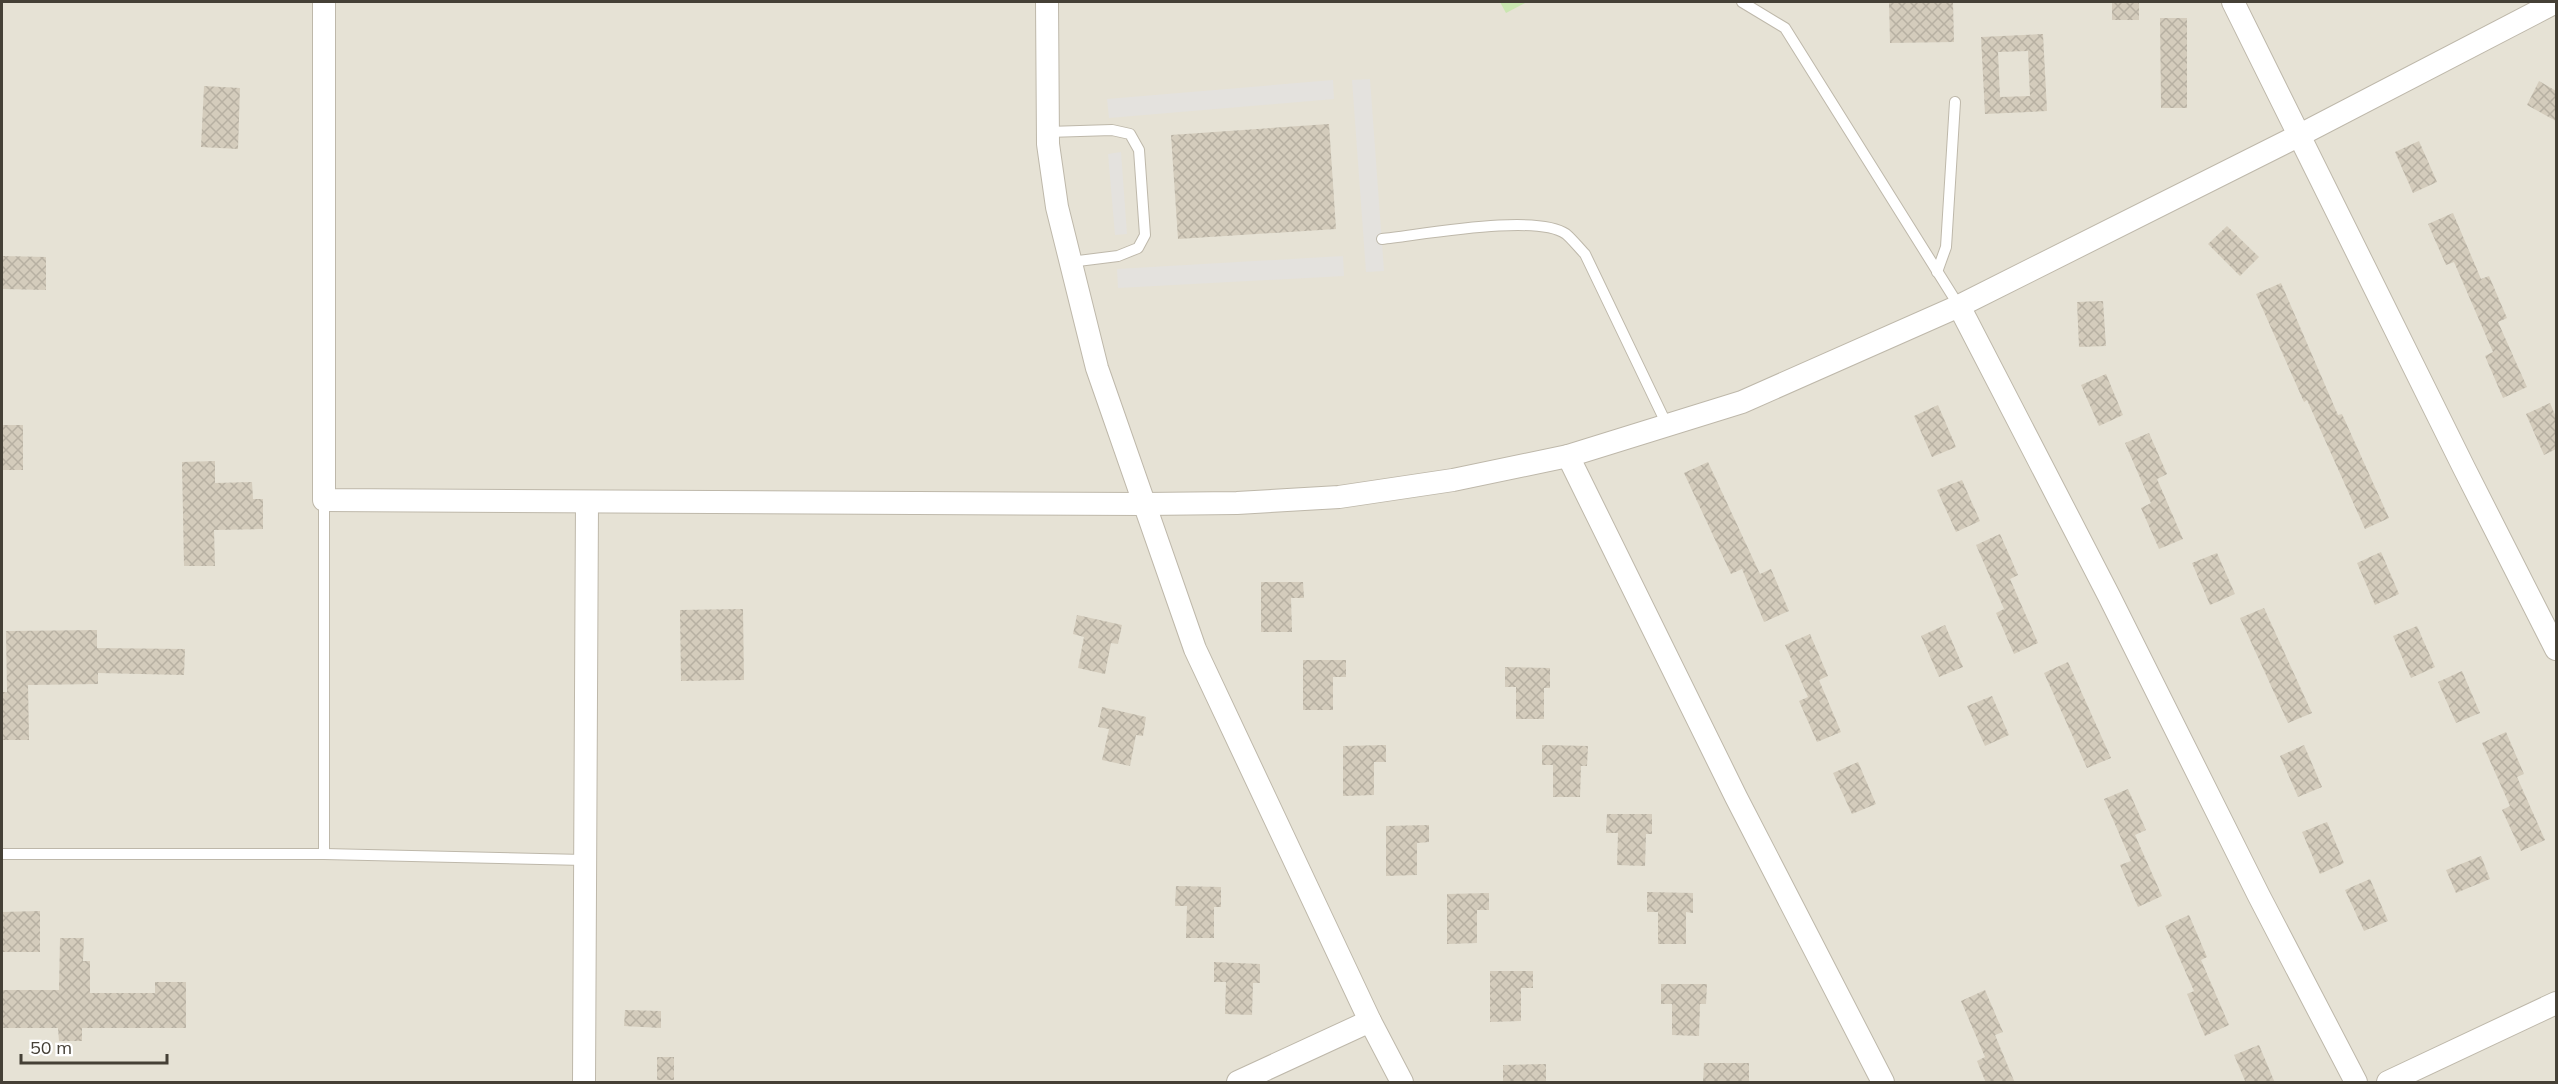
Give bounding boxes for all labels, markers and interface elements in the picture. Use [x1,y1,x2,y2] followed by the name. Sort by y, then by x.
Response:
[21,1027,166,1065] scale bar
[30,1036,72,1059] text: 50 m

